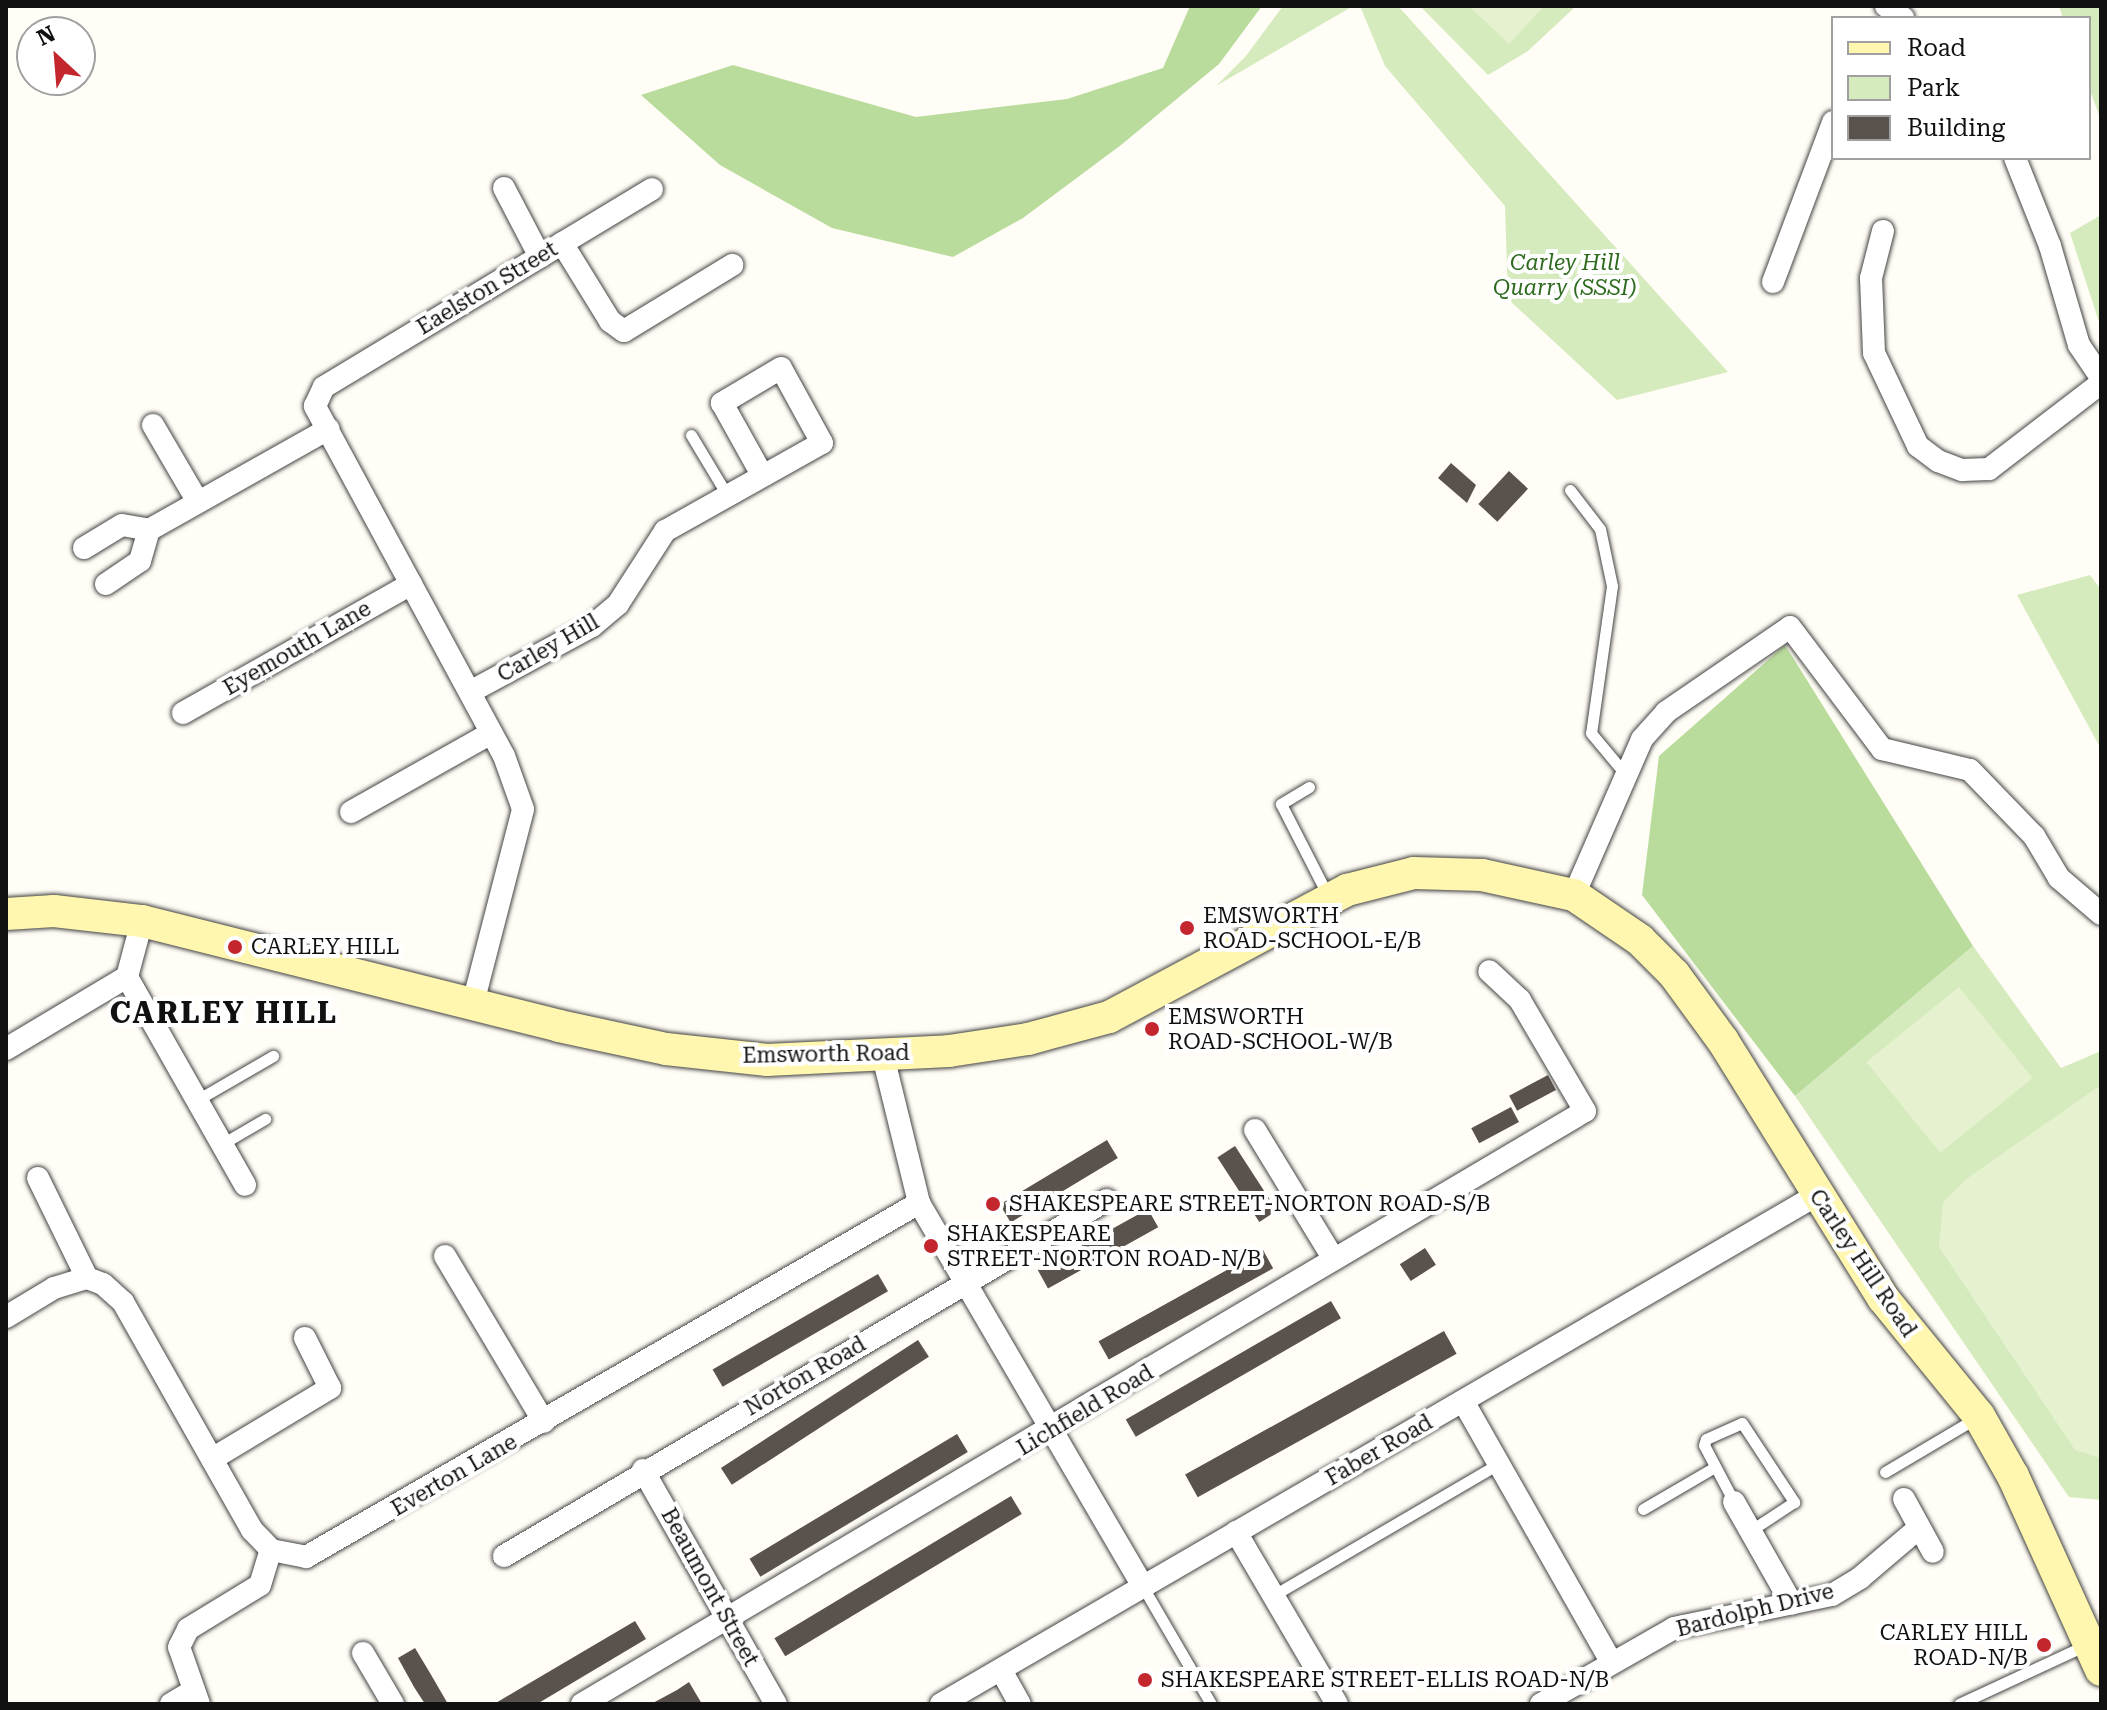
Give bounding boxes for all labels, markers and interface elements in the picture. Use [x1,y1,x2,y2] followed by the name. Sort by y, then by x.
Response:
[16,16,96,96] north arrow
[1831,16,2091,160] legend
[33,21,59,51] text: N
[1907,34,1966,62] text: Road
[1907,74,1960,102] text: Park
[1907,114,2005,142] text: Building
[412,236,562,340] street label: Eaelston Street
[1493,249,1637,300] park label: Carley Hill Quarry (SSSI)
[218,595,376,701] street label: Eyemouth Lane
[493,608,603,688] street label: Carley Hill
[1203,902,1422,954] place label: EMSWORTH ROAD-SCHOOL-E/B
[1178,919,1196,937] marker: EMSWORTH ROAD-SCHOOL-E/B
[251,934,399,960] place label: CARLEY HILL
[226,938,244,956] marker: CARLEY HILL
[110,995,338,1031] district label: CARLEY HILL
[1168,1003,1393,1054] place label: EMSWORTH ROAD-SCHOOL-W/B
[1143,1020,1161,1038] marker: EMSWORTH ROAD-SCHOOL-W/B
[742,1039,910,1069] street label: Emsworth Road
[1804,1184,1922,1342] street label: Carley Hill Road
[1009,1191,1490,1217] place label: SHAKESPEARE STREET-NORTON ROAD-S/B
[984,1195,1002,1213] marker: SHAKESPEARE STREET-NORTON ROAD-S/B
[947,1220,1261,1272] place label: SHAKESPEARE STREET-NORTON ROAD-N/B
[922,1237,940,1255] marker: SHAKESPEARE STREET-NORTON ROAD-N/B
[740,1331,870,1421] street label: Norton Road
[1012,1359,1158,1461] street label: Lichfield Road
[1321,1409,1437,1491] street label: Faber Road
[386,1428,522,1522] street label: Everton Lane
[656,1503,764,1671] street label: Beaumont Street
[1674,1578,1836,1642] street label: Bardolph Drive
[1880,1619,2028,1670] place label: CARLEY HILL ROAD-N/B
[2035,1636,2053,1654] marker: CARLEY HILL ROAD-N/B
[1161,1667,1609,1693] place label: SHAKESPEARE STREET-ELLIS ROAD-N/B
[1136,1671,1154,1689] marker: SHAKESPEARE STREET-ELLIS ROAD-N/B

